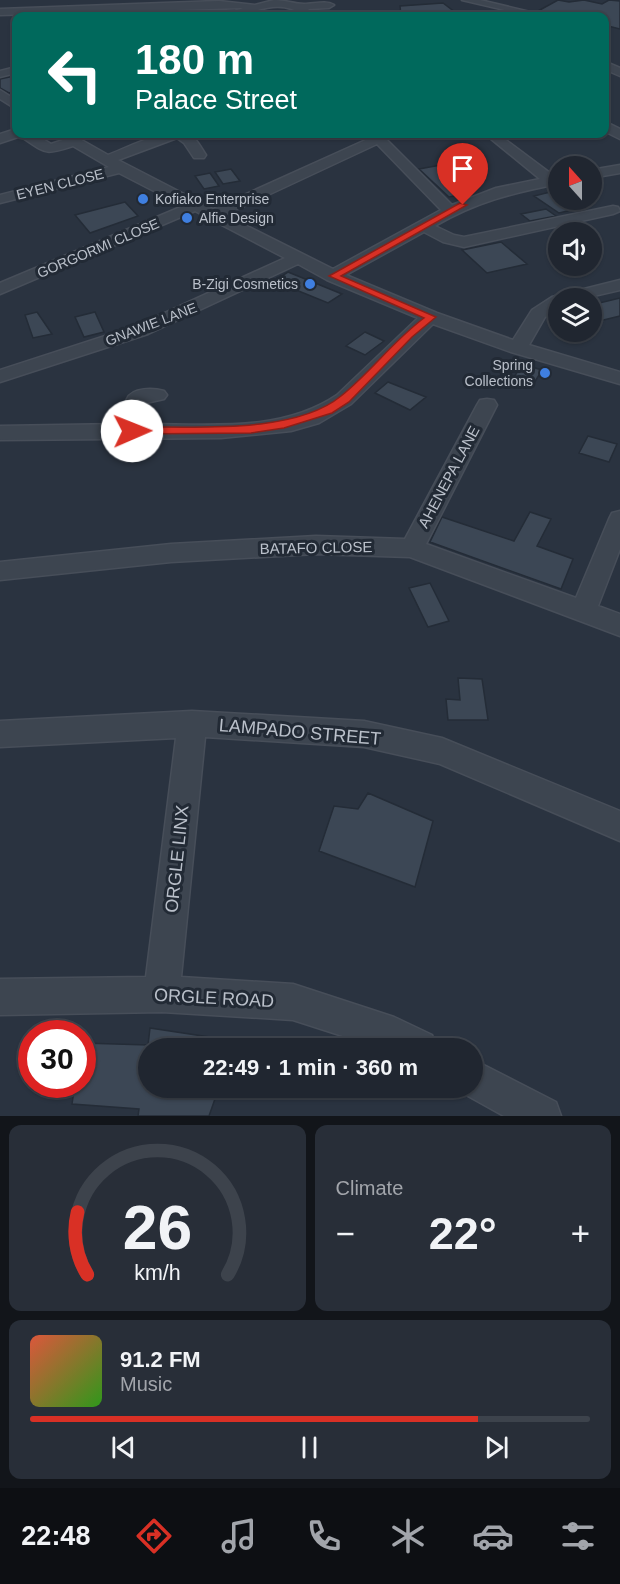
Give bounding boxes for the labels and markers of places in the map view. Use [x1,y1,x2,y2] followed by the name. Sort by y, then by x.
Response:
[437,143,488,205] pin
[155,191,270,207] place label: Kofiako Enterprise
[136,192,150,206] marker: Kofiako Enterprise
[199,210,274,226] place label: Alfie Design
[180,211,194,225] marker: Alfie Design
[192,276,298,292] place label: B-Zigi Cosmetics
[303,277,317,291] marker: B-Zigi Cosmetics
[465,357,533,389] place label: Spring Collections
[538,366,552,380] marker: Spring Collections

